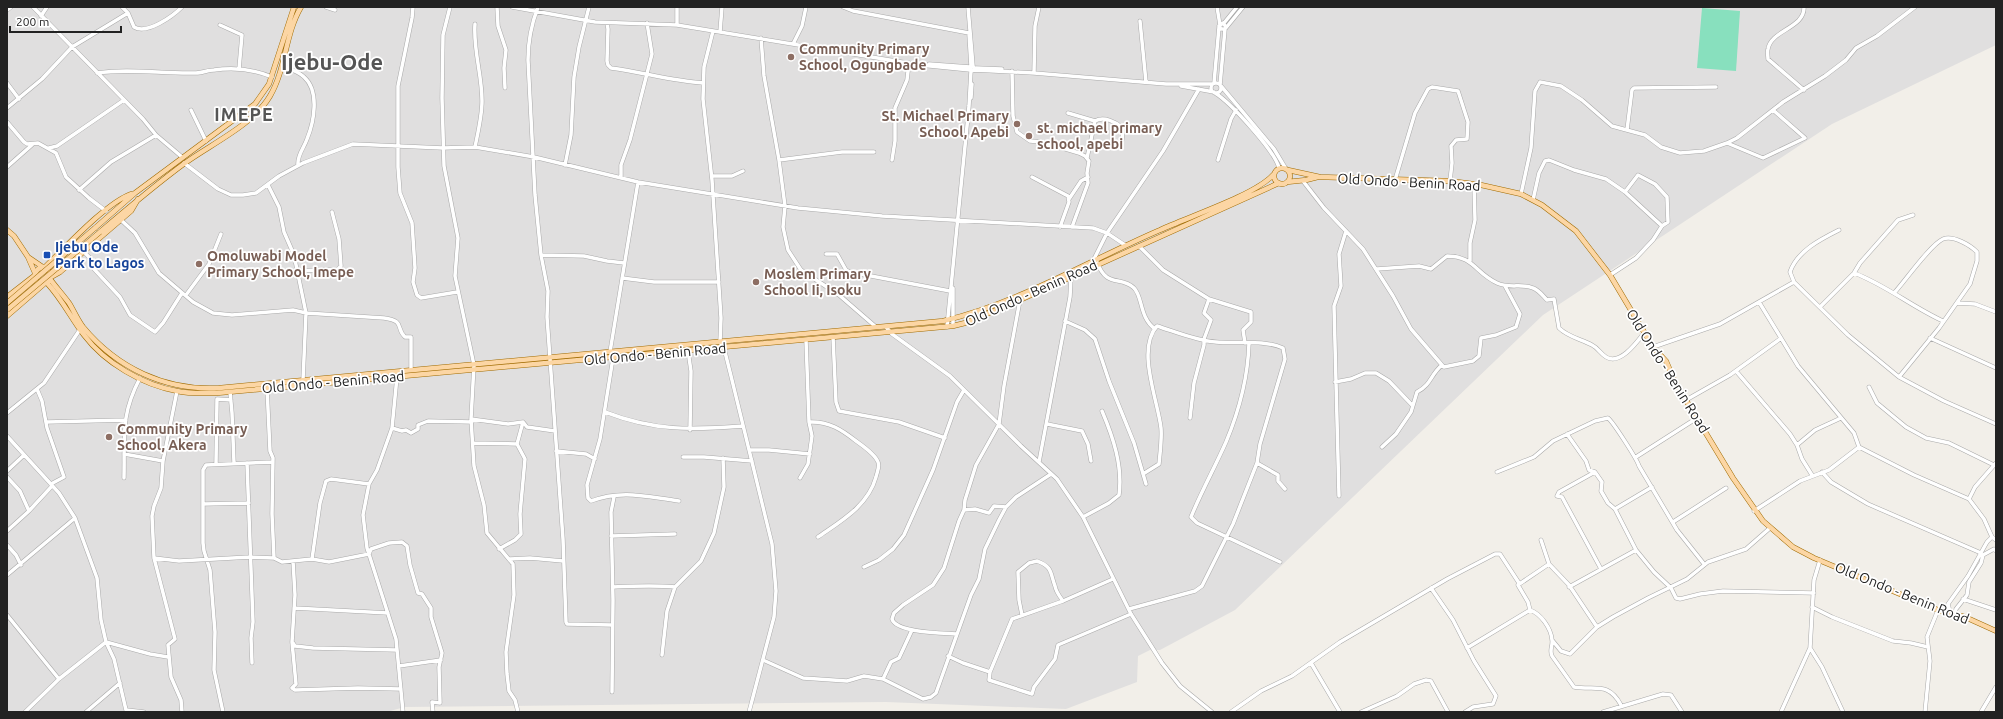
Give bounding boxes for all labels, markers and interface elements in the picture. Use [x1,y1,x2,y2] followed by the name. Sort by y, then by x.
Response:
[10,8,121,34] scale bar
[16,15,49,28] text: 200 m
[799,41,930,73] place label: Community Primary School, Ogungbade
[281,49,383,74] district label: Ijebu-Ode
[786,52,796,62] marker: Community Primary School, Ogungbade
[214,104,274,124] district label: IMEPE
[882,108,1010,140] place label: St. Michael Primary School, Apebi
[1012,119,1022,129] marker: St. Michael Primary School, Apebi
[1037,120,1163,152] place label: st. michael primary school, apebi
[1024,131,1034,141] marker: st. michael primary school, apebi
[1337,170,1481,194] street label: Old Ondo - Benin Road
[55,239,145,271] place label: Ijebu Ode Park to Lagos
[207,248,354,280] place label: Omoluwabi Model Primary School, Imepe
[42,250,52,260] marker: Ijebu Ode Park to Lagos
[962,257,1100,329] street label: Old Ondo - Benin Road
[194,259,204,269] marker: Omoluwabi Model Primary School, Imepe
[764,266,872,298] place label: Moslem Primary School Ii, Isoku
[751,277,761,287] marker: Moslem Primary School Ii, Isoku
[1623,306,1713,436] street label: Old Ondo - Benin Road
[583,340,727,368] street label: Old Ondo - Benin Road
[261,368,405,396] street label: Old Ondo - Benin Road
[117,421,248,453] place label: Community Primary School, Akera
[104,432,114,442] marker: Community Primary School, Akera
[1833,559,1971,627] street label: Old Ondo - Benin Road

